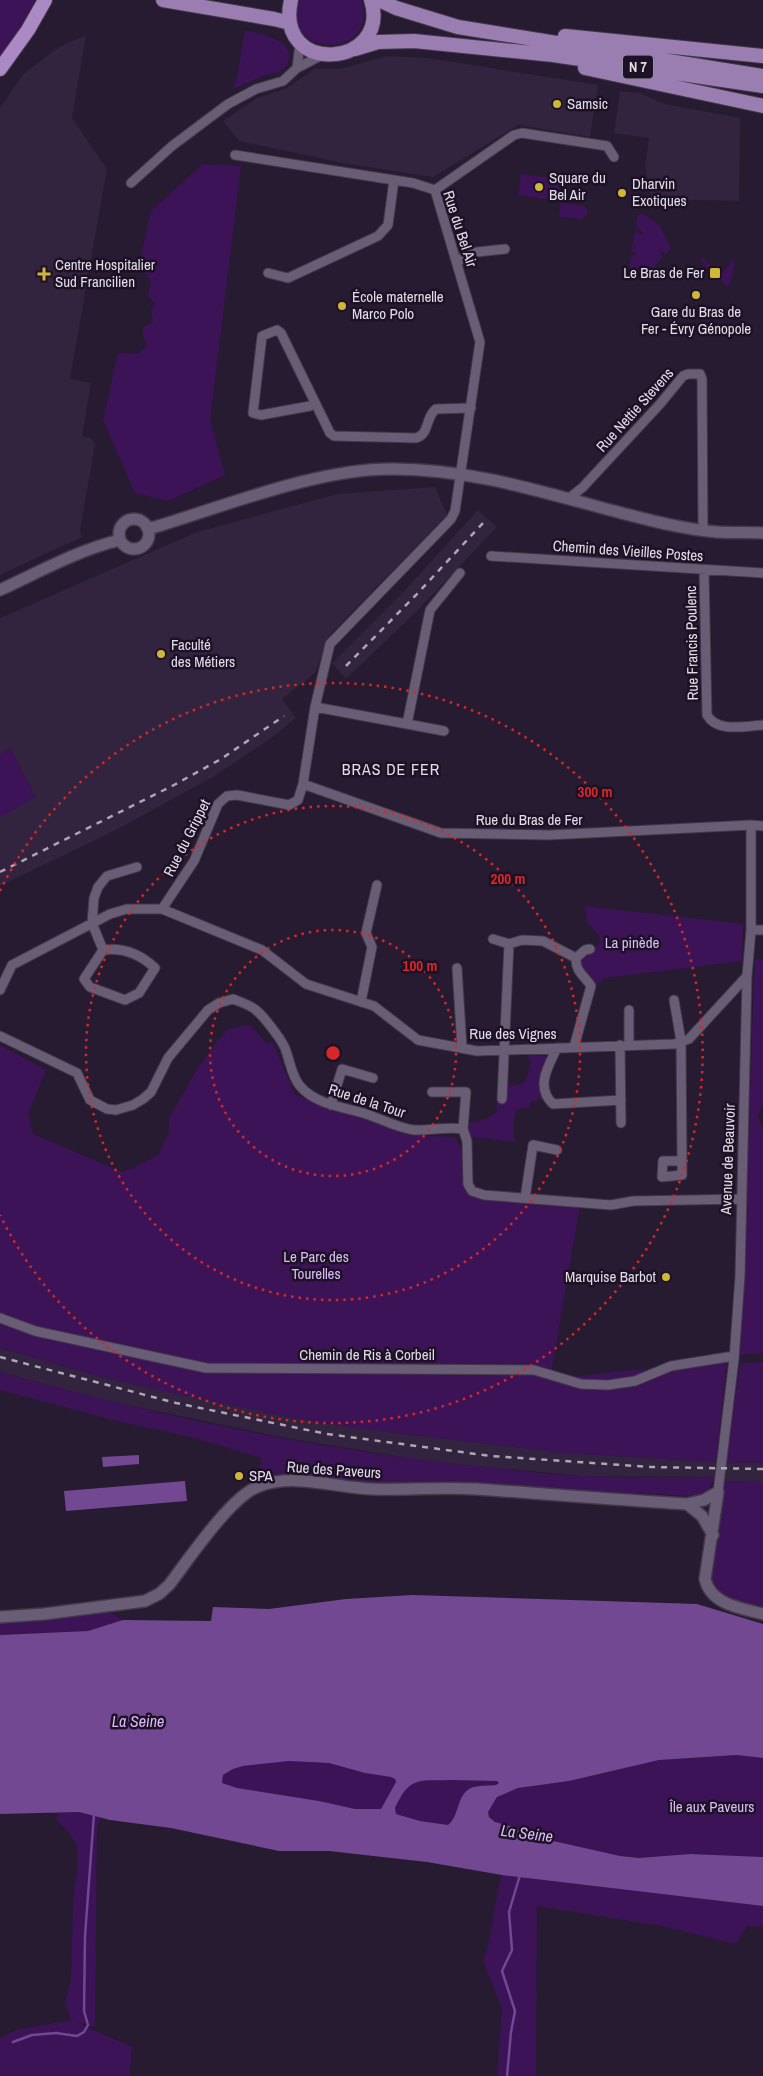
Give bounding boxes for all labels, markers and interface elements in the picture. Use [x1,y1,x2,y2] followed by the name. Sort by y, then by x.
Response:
[623,56,653,78] road number: N 7
[567,93,608,114] place label: Samsic
[551,98,563,110] marker: Samsic
[549,167,606,205] place label: Square du Bel Air
[632,173,687,211] place label: Dharvin Exotiques
[533,181,545,193] marker: Square du Bel Air
[616,187,628,199] marker: Dharvin Exotiques
[438,188,483,270] street label: Rue du Bel Air
[55,254,155,292] place label: Centre Hospitalier Sud Francilien
[623,262,704,283] place label: Le Bras de Fer
[708,266,722,280] marker: Le Bras de Fer
[37,267,51,281] marker: Centre Hospitalier Sud Francilien
[352,286,444,324] place label: École maternelle Marco Polo
[690,289,702,301] marker: Gare du Bras de Fer - Évry Génopole
[336,300,348,312] marker: École maternelle Marco Polo
[641,301,751,339] place label: Gare du Bras de Fer - Évry Génopole
[591,363,678,456] street label: Rue Nettie Stevens
[552,535,704,566] street label: Chemin des Vieilles Postes
[680,585,703,701] street label: Rue Francis Poulenc
[171,634,235,672] place label: Faculté des Métiers
[155,648,167,660] marker: Faculté des Métiers
[342,758,440,780] district label: BRAS DE FER
[578,781,612,802] text: 300 m
[158,795,215,880] street label: Rue du Grippet
[476,809,582,830] street label: Rue du Bras de Fer
[491,868,525,889] text: 200 m
[605,932,660,953] park label: La pinède
[403,955,437,976] text: 100 m
[469,1023,557,1044] street label: Rue des Vignes
[324,1044,342,1062] centre of rings
[326,1078,408,1123] street label: Rue de la Tour
[715,1103,740,1216] street label: Avenue de Beauvoir
[283,1246,349,1284] park label: Le Parc des Tourelles
[565,1266,657,1287] place label: Marquise Barbot
[660,1271,672,1283] marker: Marquise Barbot
[299,1344,435,1365] street label: Chemin de Ris à Corbeil
[286,1456,382,1483] street label: Rue des Paveurs
[249,1465,274,1486] place label: SPA
[233,1470,245,1482] marker: SPA
[112,1710,164,1732] water label: La Seine
[669,1796,754,1817] park label: Île aux Paveurs
[500,1819,554,1847] water label: La Seine

